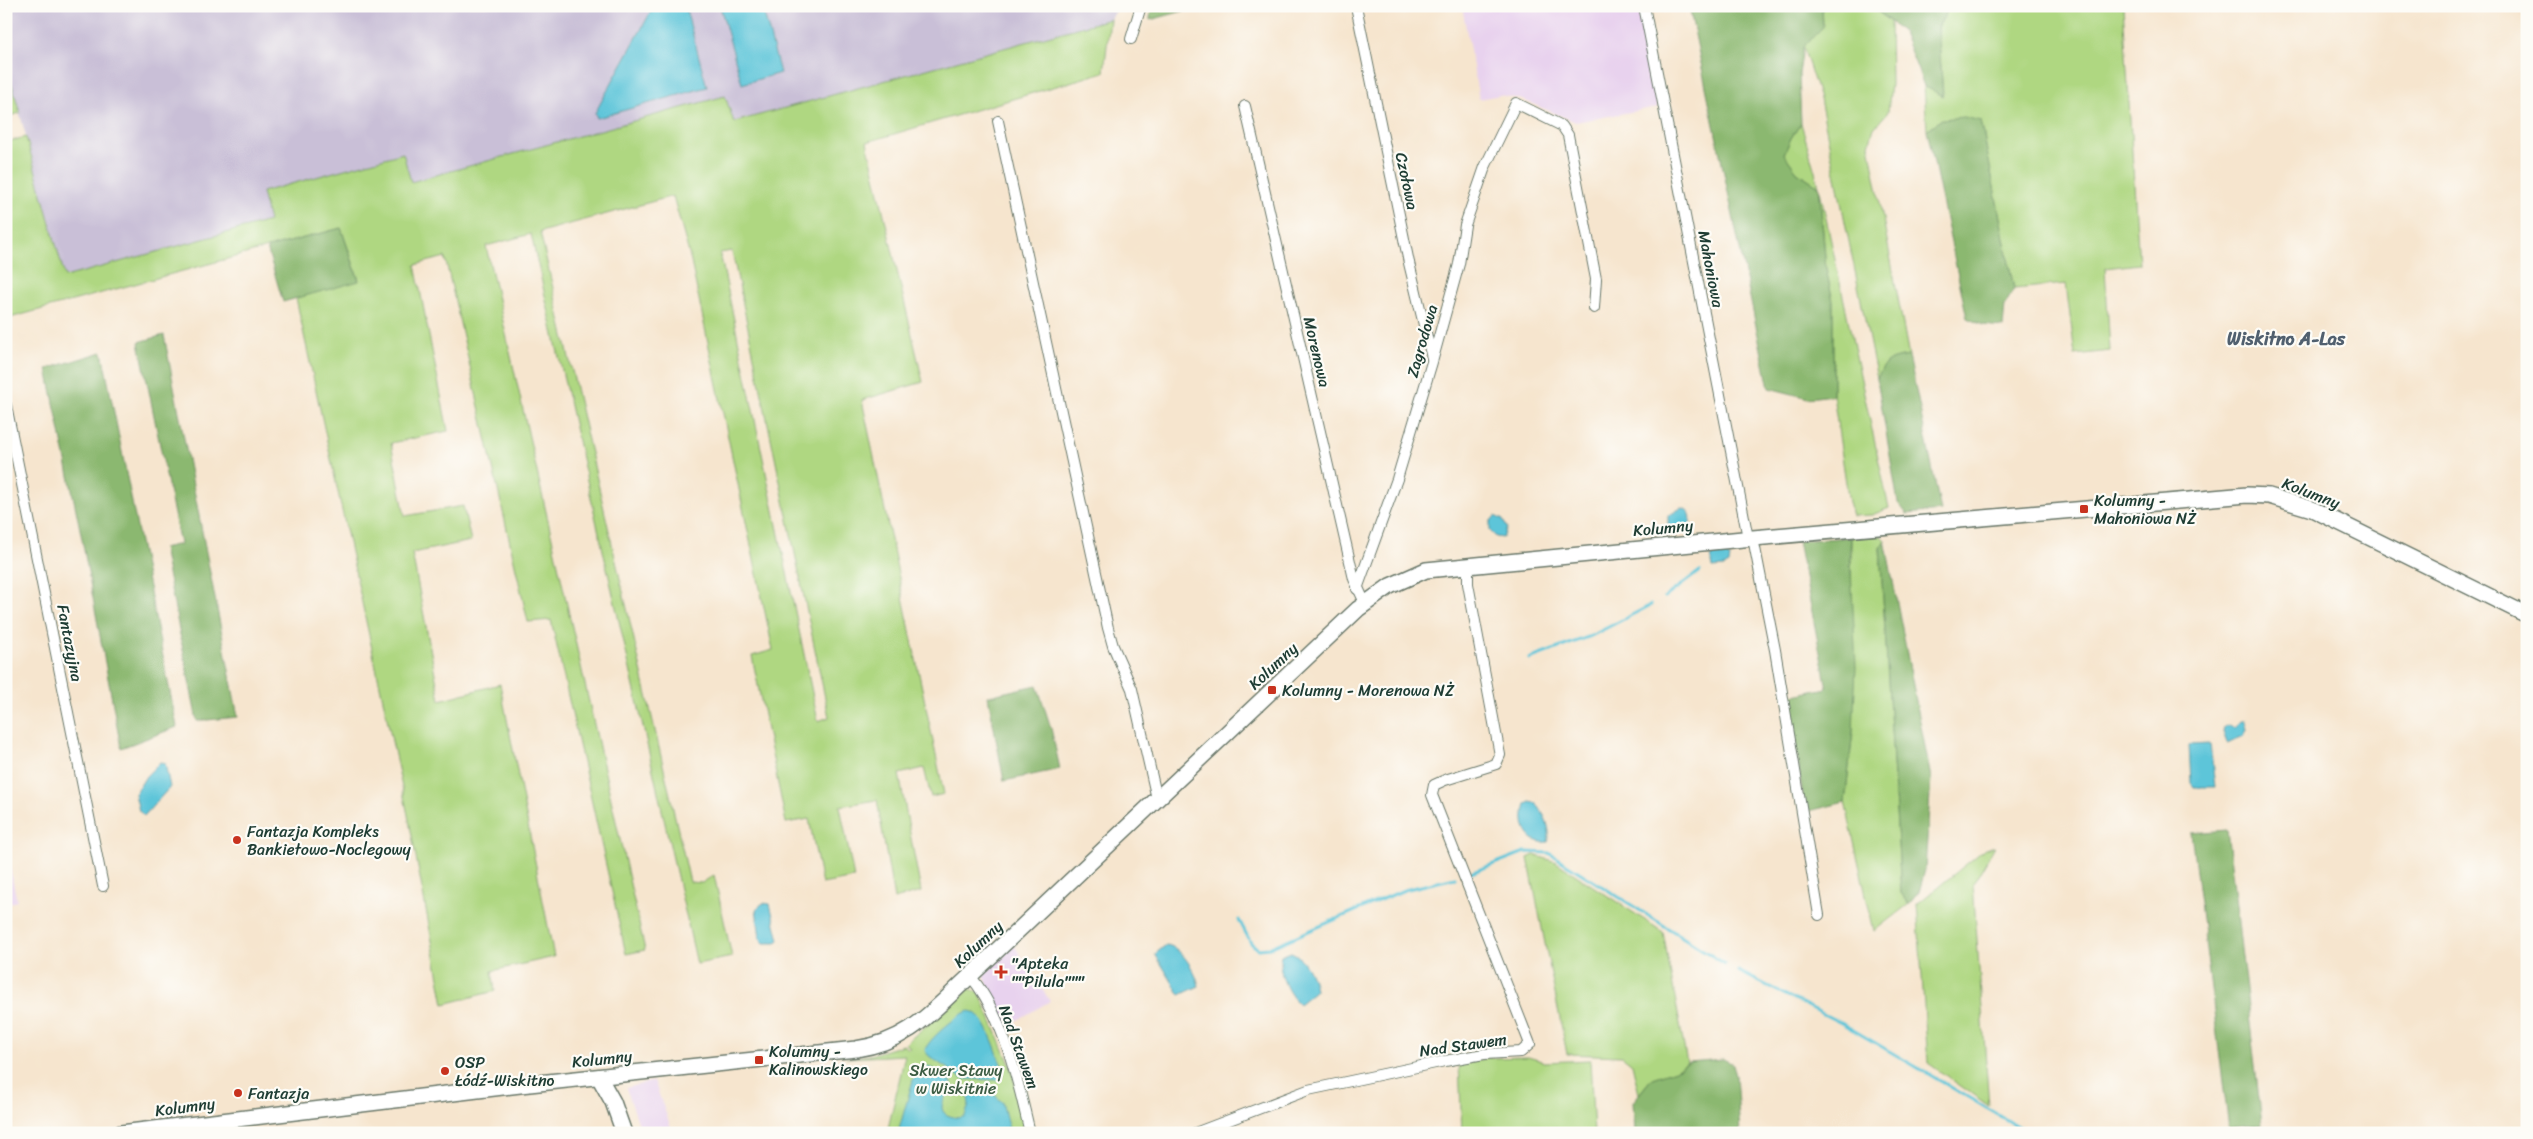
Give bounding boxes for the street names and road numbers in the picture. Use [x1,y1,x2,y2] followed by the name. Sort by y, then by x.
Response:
[1387,150,1427,212] street label: Czołowa
[1689,228,1733,311] street label: Mahoniowa
[1398,301,1446,381] street label: Zagrodowa
[1295,314,1339,390] street label: Morenowa
[2278,469,2345,518] street label: Kolumny
[1632,511,1695,545] street label: Kolumny
[48,602,92,684] street label: Fantazyjna
[1241,634,1305,697] street label: Kolumny
[946,912,1010,975] street label: Kolumny
[990,1001,1048,1093] street label: Nad Stawem
[1417,1025,1509,1065] street label: Nad Stawem
[571,1041,634,1077] street label: Kolumny
[153,1089,217,1125] street label: Kolumny

